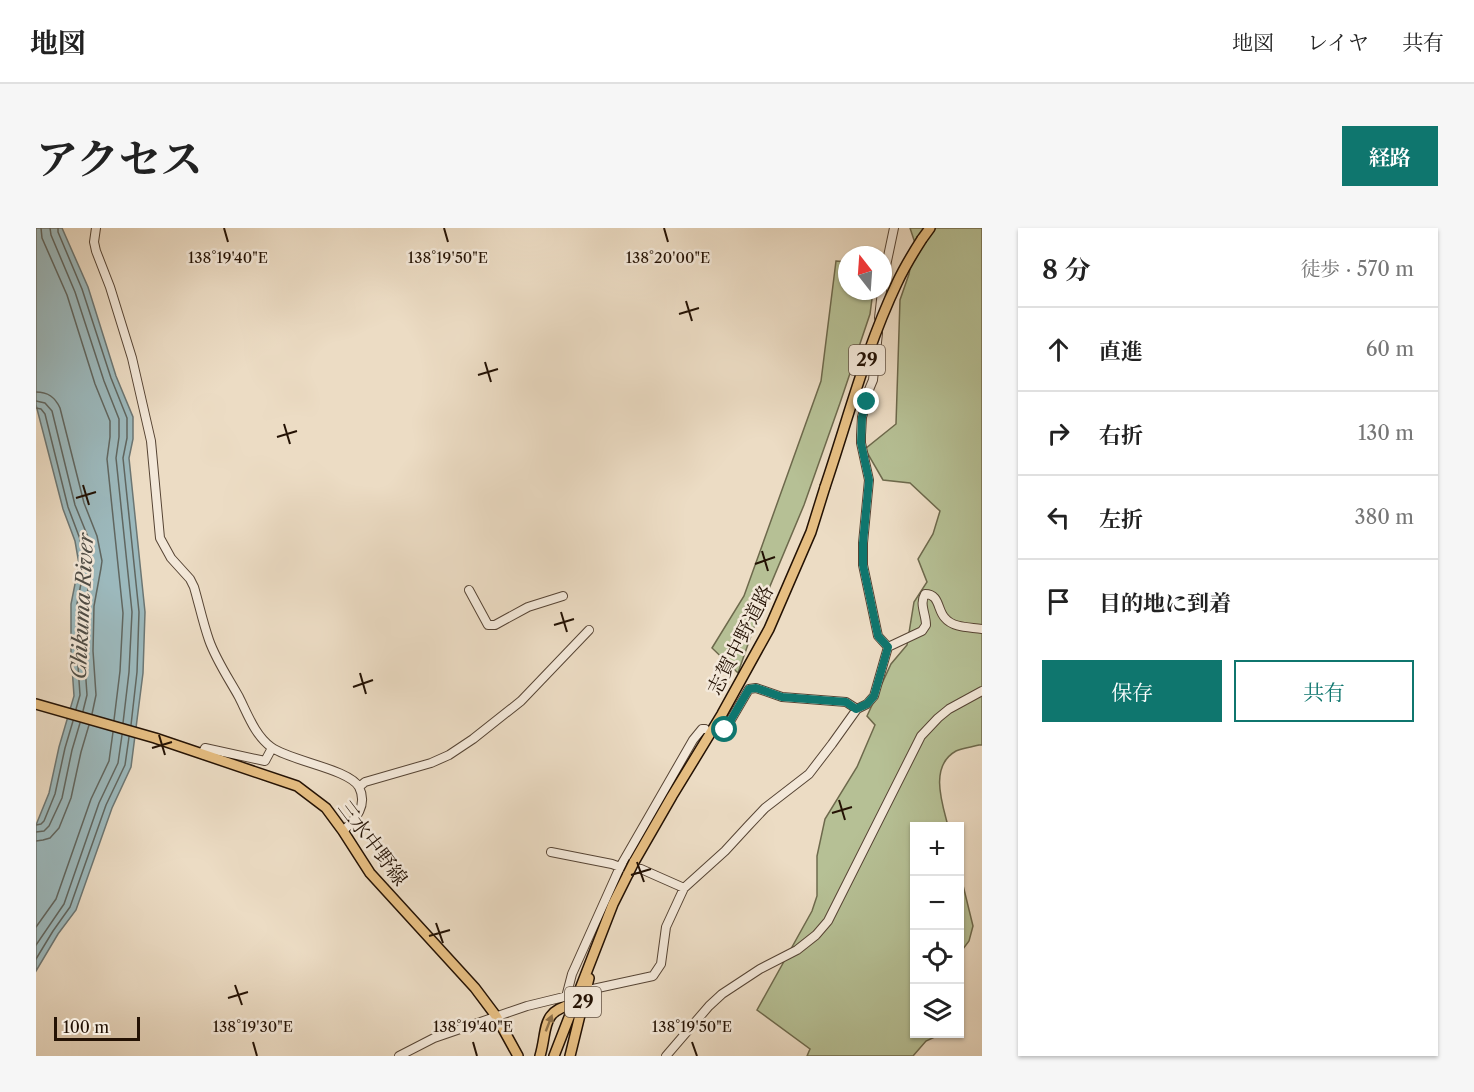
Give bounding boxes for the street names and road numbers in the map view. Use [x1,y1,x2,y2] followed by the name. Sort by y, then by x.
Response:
[849,345,885,375] road number: 29
[702,581,778,699] street label: 志賀中野道路
[333,796,413,890] street label: 三水中野線
[565,987,601,1017] road number: 29

